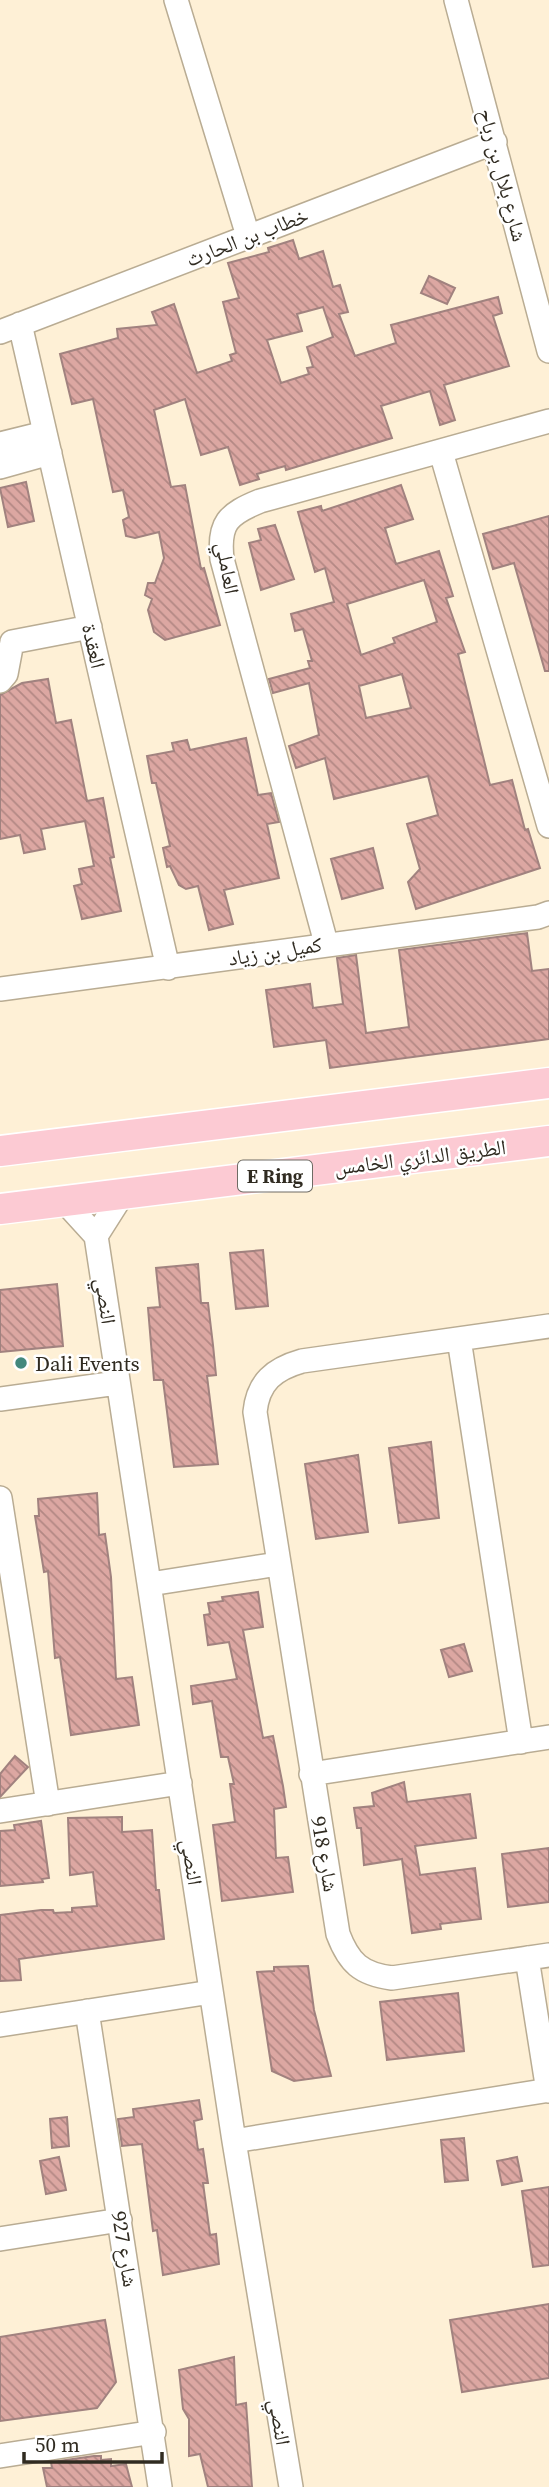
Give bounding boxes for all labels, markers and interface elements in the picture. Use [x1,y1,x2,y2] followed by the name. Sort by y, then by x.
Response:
[471,105,535,245] street label: شارع بلال بن رباح
[182,200,312,274] street label: خطاب بن الحارث
[207,540,247,597] street label: العاملي
[75,621,113,671] street label: العقدة
[226,929,324,973] street label: كميل بن زياد
[332,1132,508,1184] street label: الطريق الدائري الخامس
[238,1160,312,1192] road number: E Ring
[86,1276,124,1326] street label: النصي
[35,1349,140,1378] place label: Dali Events
[13,1355,29,1371] marker: Dali Events
[304,1814,346,1894] street label: شارع 918
[172,1837,210,1888] street label: النصي
[105,2209,145,2289] street label: شارع 927
[260,2397,298,2448] street label: النصي
[24,2420,163,2464] scale bar
[35,2430,80,2459] text: 50 m

